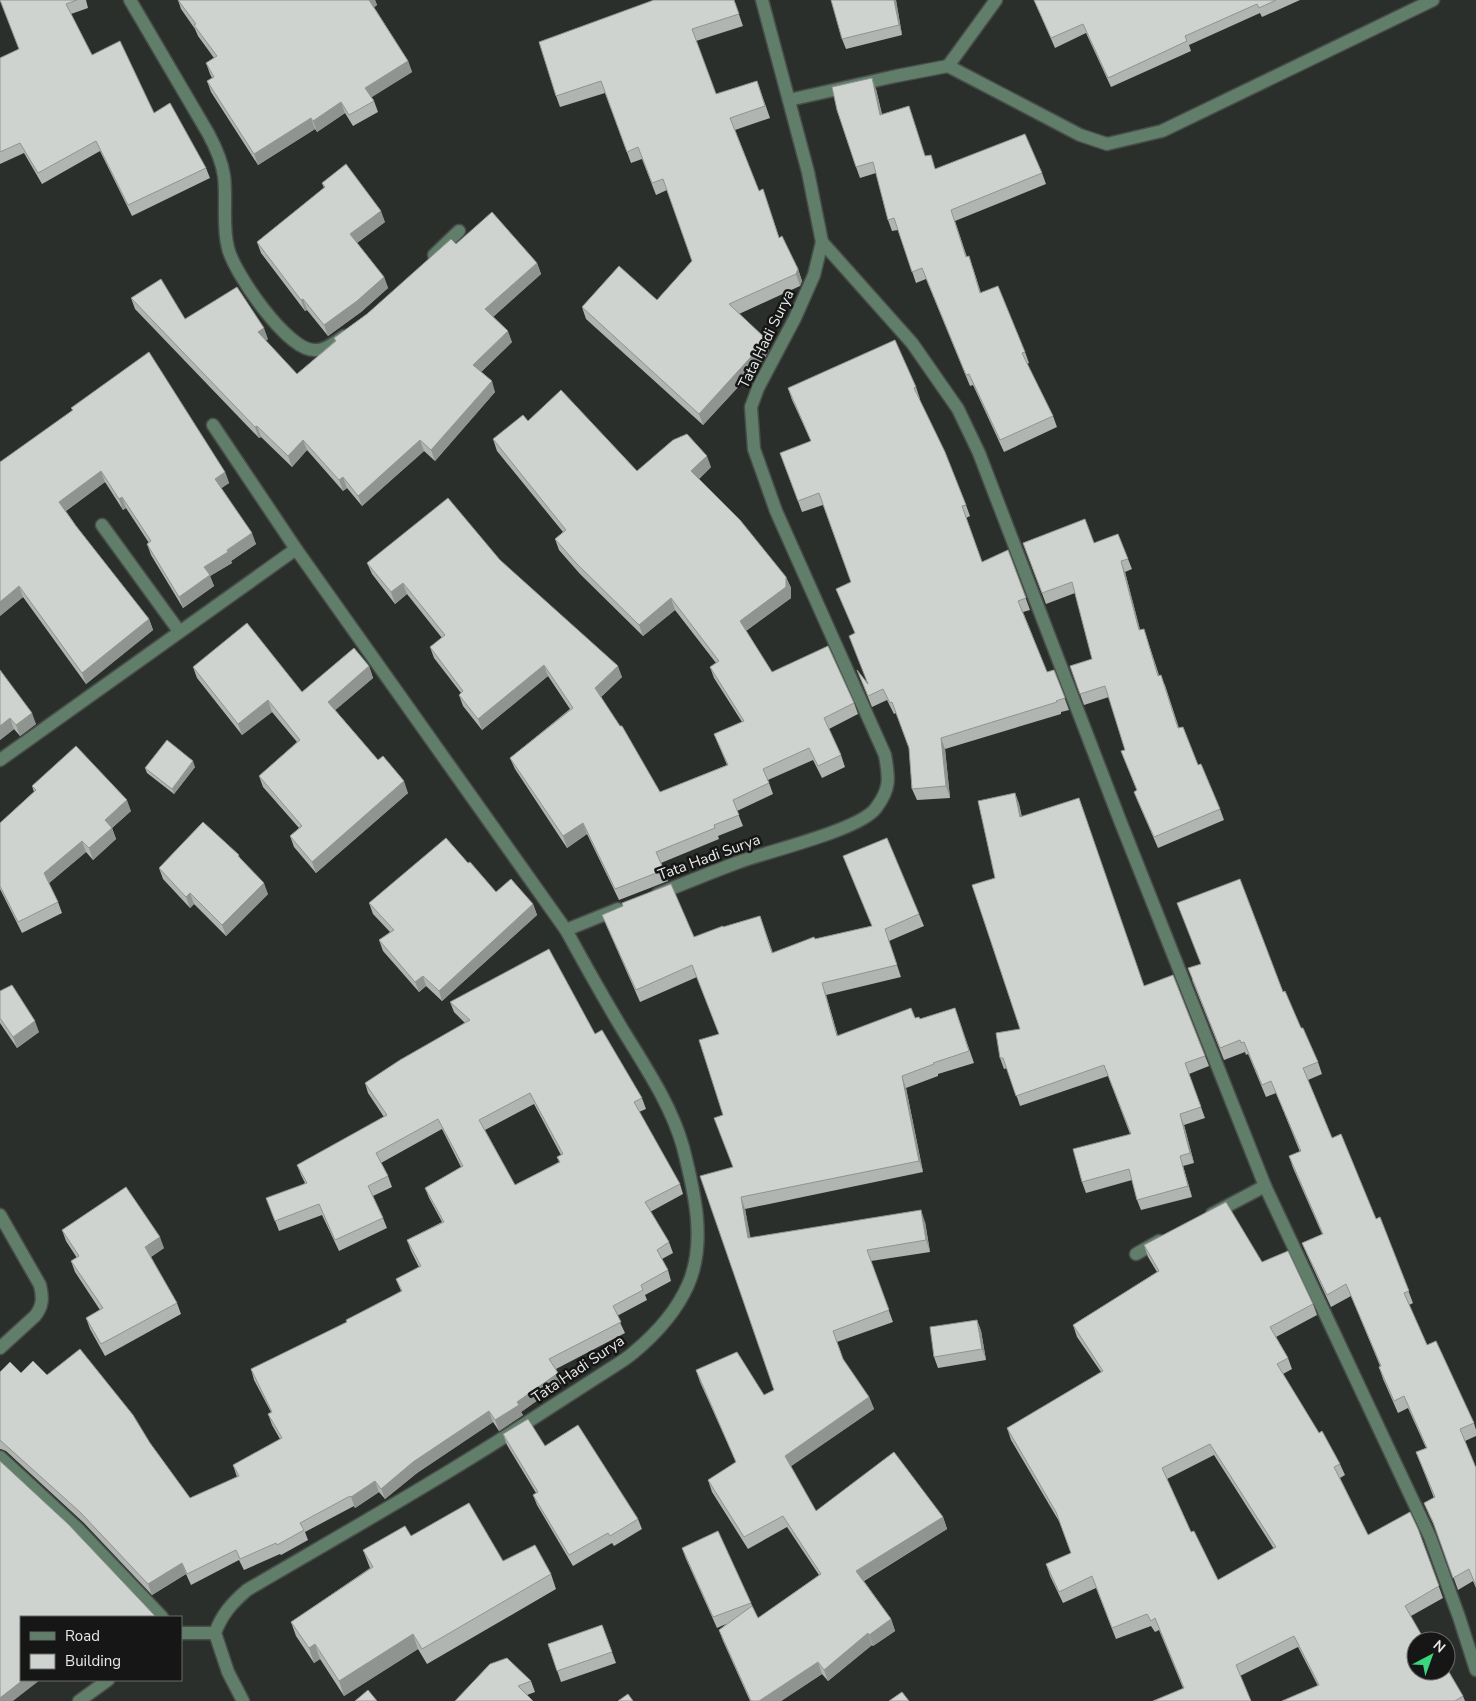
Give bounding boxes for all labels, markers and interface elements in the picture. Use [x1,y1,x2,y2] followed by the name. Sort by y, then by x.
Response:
[733,286,799,392] street label: Tata Hadi Surya
[655,829,763,885] street label: Tata Hadi Surya
[528,1331,628,1407] street label: Tata Hadi Surya
[20,1616,182,1681] legend
[65,1626,100,1646] text: Road
[1406,1631,1456,1681] north arrow
[1429,1636,1449,1657] text: N
[65,1651,121,1671] text: Building

